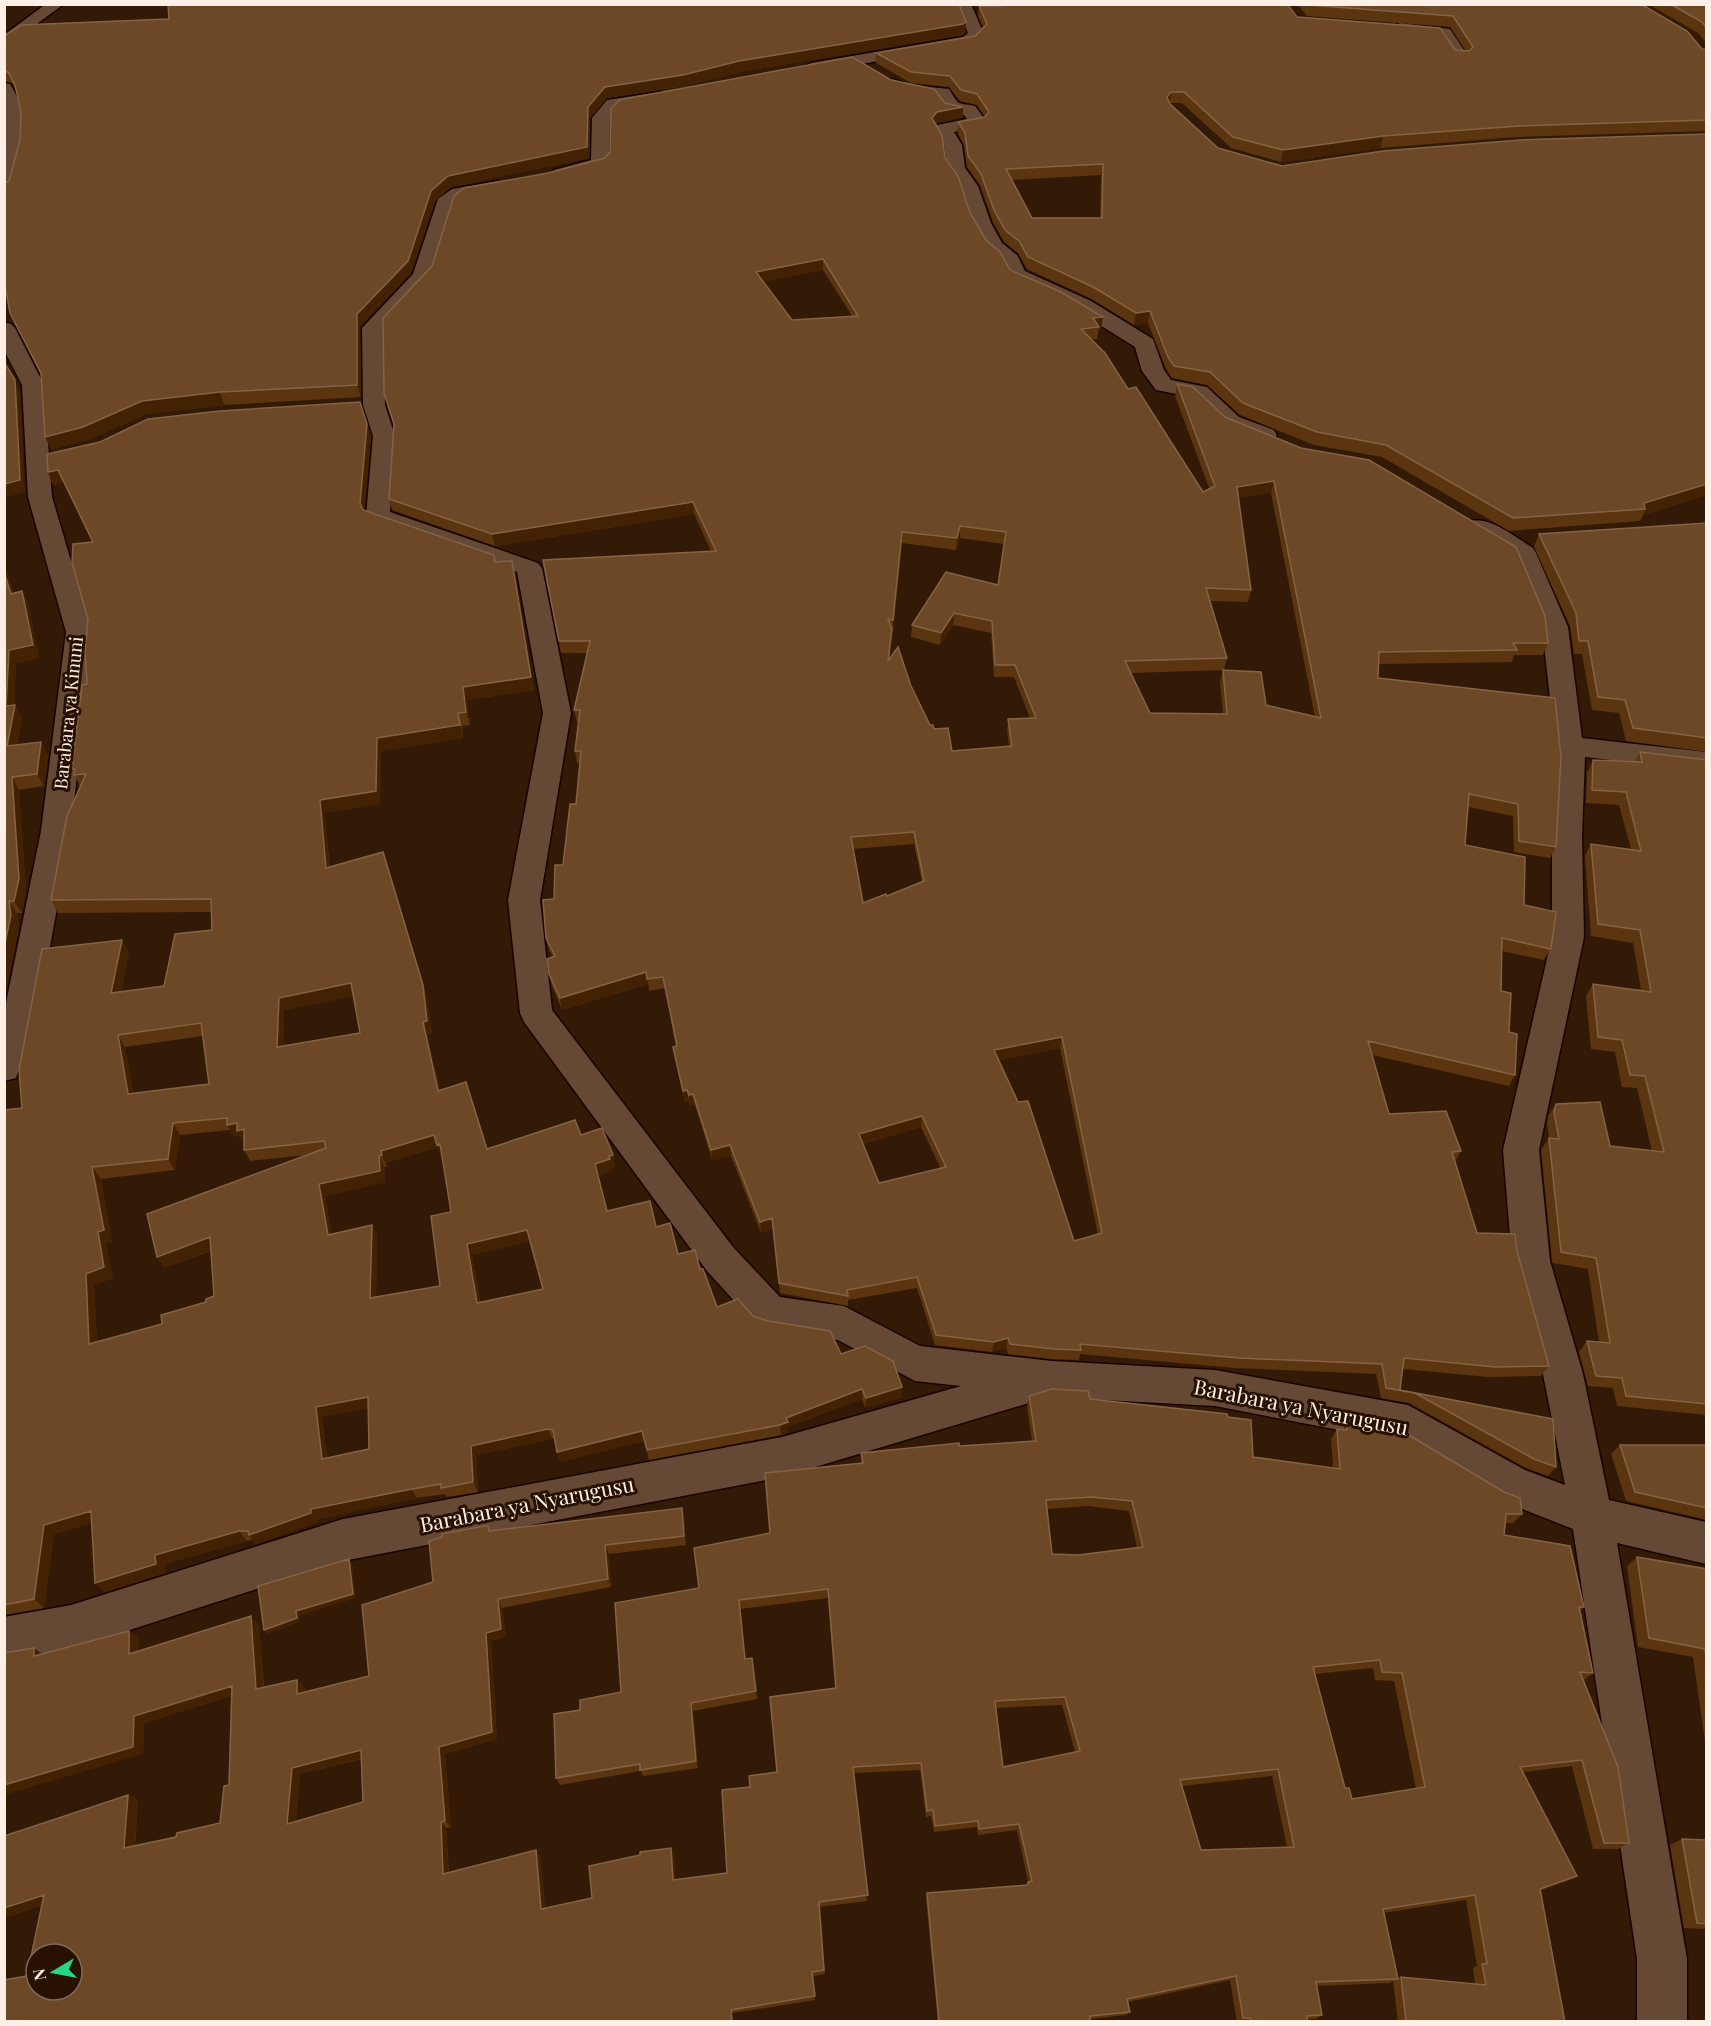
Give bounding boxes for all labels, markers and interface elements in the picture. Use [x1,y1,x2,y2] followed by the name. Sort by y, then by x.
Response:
[48,635,88,790] street label: Barabara ya Kinuni
[1192,1372,1411,1441] street label: Barabara ya Nyarugusu
[417,1469,636,1538] street label: Barabara ya Nyarugusu
[24,1942,84,2002] north arrow
[27,1967,50,1982] text: N

